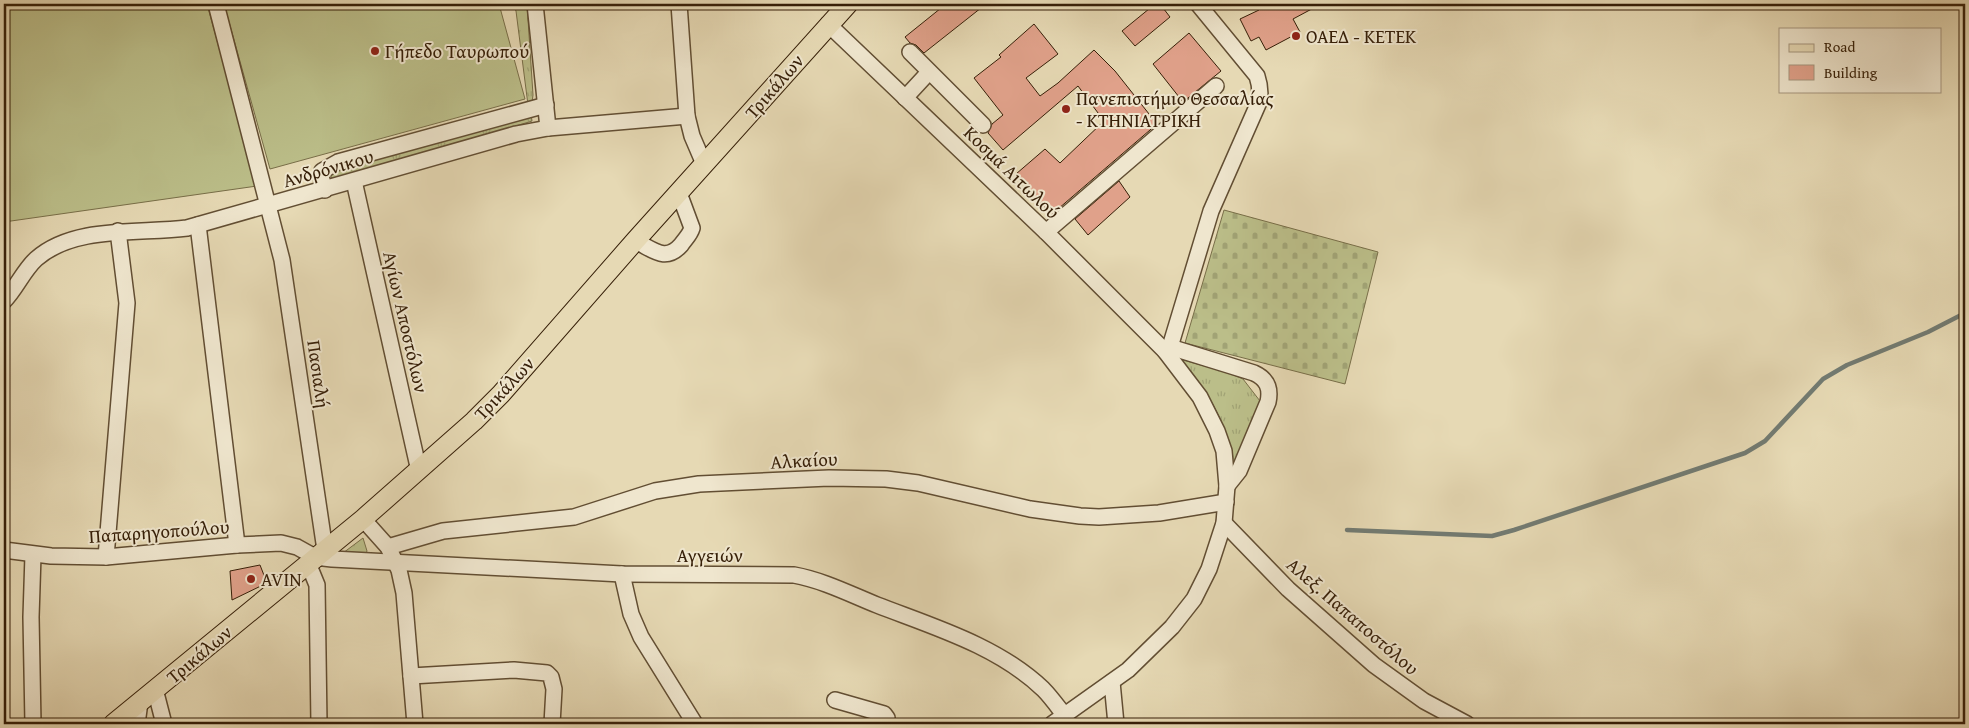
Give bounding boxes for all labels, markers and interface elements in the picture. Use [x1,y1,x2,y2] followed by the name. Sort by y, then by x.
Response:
[1306,22,1417,50] place label: ΟΑΕΔ - ΚΕΤΕΚ
[1779,28,1942,92] legend
[1290,30,1302,42] marker: ΟΑΕΔ - ΚΕΤΕΚ
[1824,36,1855,57] text: Road
[385,37,529,65] place label: Γήπεδο Ταυρωπού
[369,45,381,57] marker: Γήπεδο Ταυρωπού
[738,47,810,125] street label: Τρικάλων
[1824,62,1878,83] text: Building
[1076,84,1274,134] place label: Πανεπιστήμιο Θεσσαλίας - ΚΤΗΝΙΑΤΡΙΚΗ
[1060,103,1072,115] marker: Πανεπιστήμιο Θεσσαλίας - ΚΤΗΝΙΑΤΡΙΚΗ
[958,119,1066,225] street label: Κοσμά Αιτωλού
[279,142,377,194] street label: Ανδρόνικου
[376,248,436,396] street label: Αγίων Αποστόλων
[300,338,338,410] street label: Πασιαλή
[467,350,541,426] street label: Τρικάλων
[770,444,838,476] street label: Αλκαίου
[88,512,230,550] street label: Παπαρηγοπούλου
[677,541,743,569] street label: Αγγειών
[1281,551,1425,682] street label: Αλεξ. Παπαποστόλου
[261,565,302,593] place label: AVIN
[245,573,257,585] marker: AVIN
[160,618,238,690] street label: Τρικάλων

